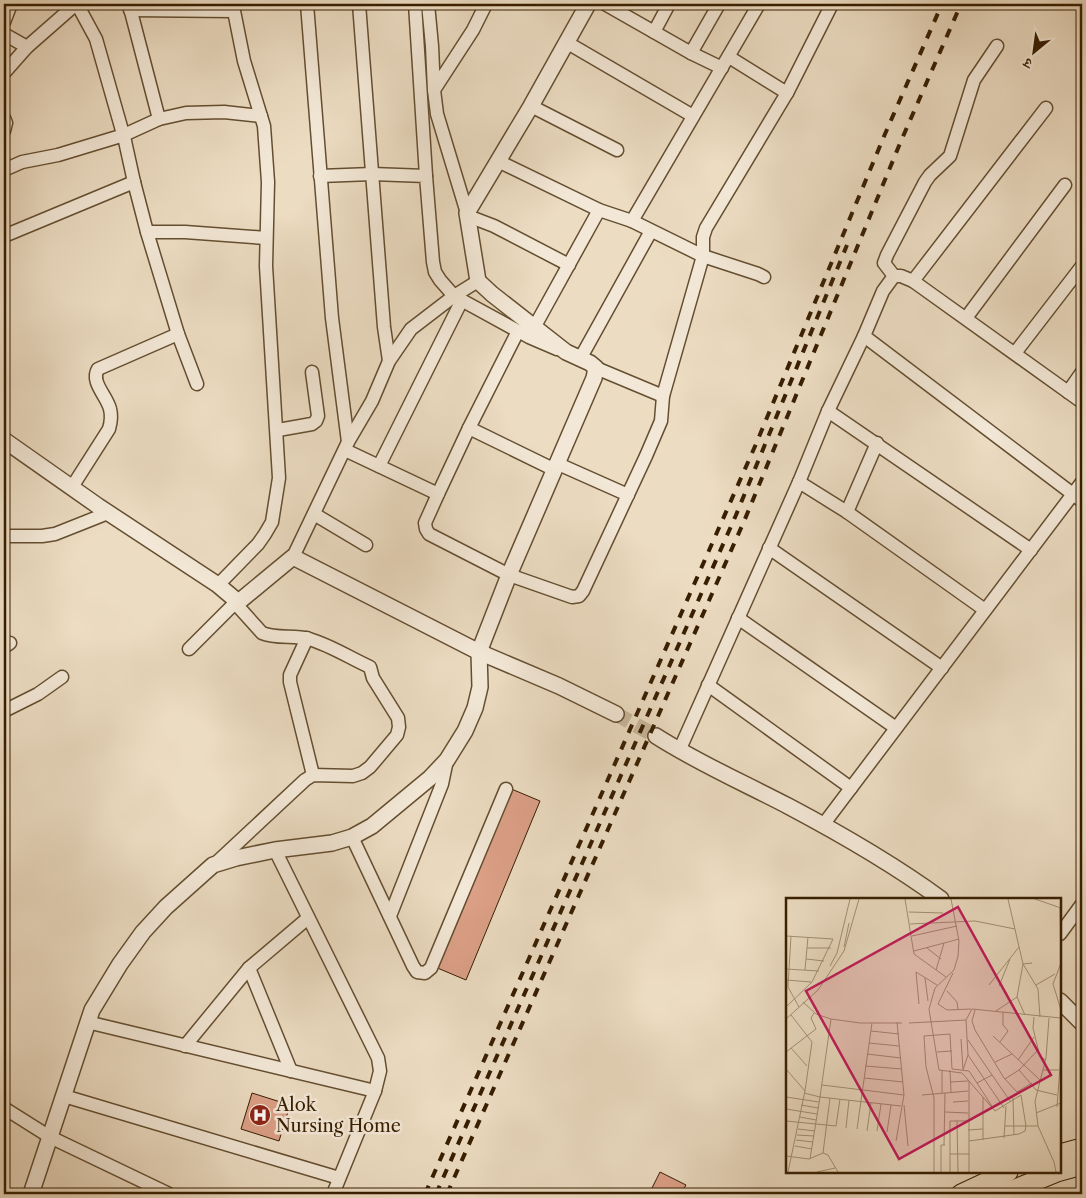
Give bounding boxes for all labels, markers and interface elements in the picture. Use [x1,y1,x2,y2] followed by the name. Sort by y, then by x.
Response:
[1008,28,1058,78] north arrow
[1019,53,1036,73] text: उ
[786,898,1061,1173] inset map
[275,1094,401,1137] place label: Alok Nursing Home
[248,1103,272,1127] hospital icon: Alok Nursing Home

